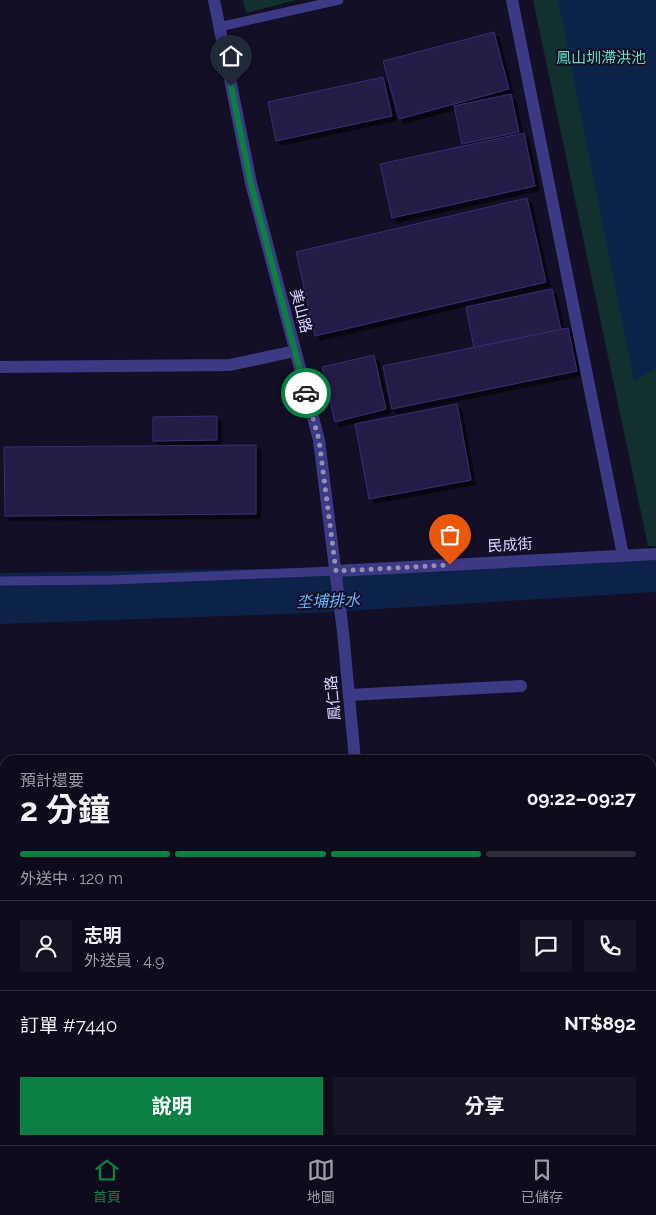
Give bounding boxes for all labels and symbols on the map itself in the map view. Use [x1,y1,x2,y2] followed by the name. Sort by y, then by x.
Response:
[210,35,252,86] pin
[556,49,646,67] park label: 鳳山圳滯洪池
[286,287,316,335] street label: 美山路
[281,368,331,418] courier
[429,514,471,565] pin
[487,535,533,555] street label: 民成街
[296,590,361,612] water label: 坔埔排水
[322,675,344,721] street label: 鳳仁路

